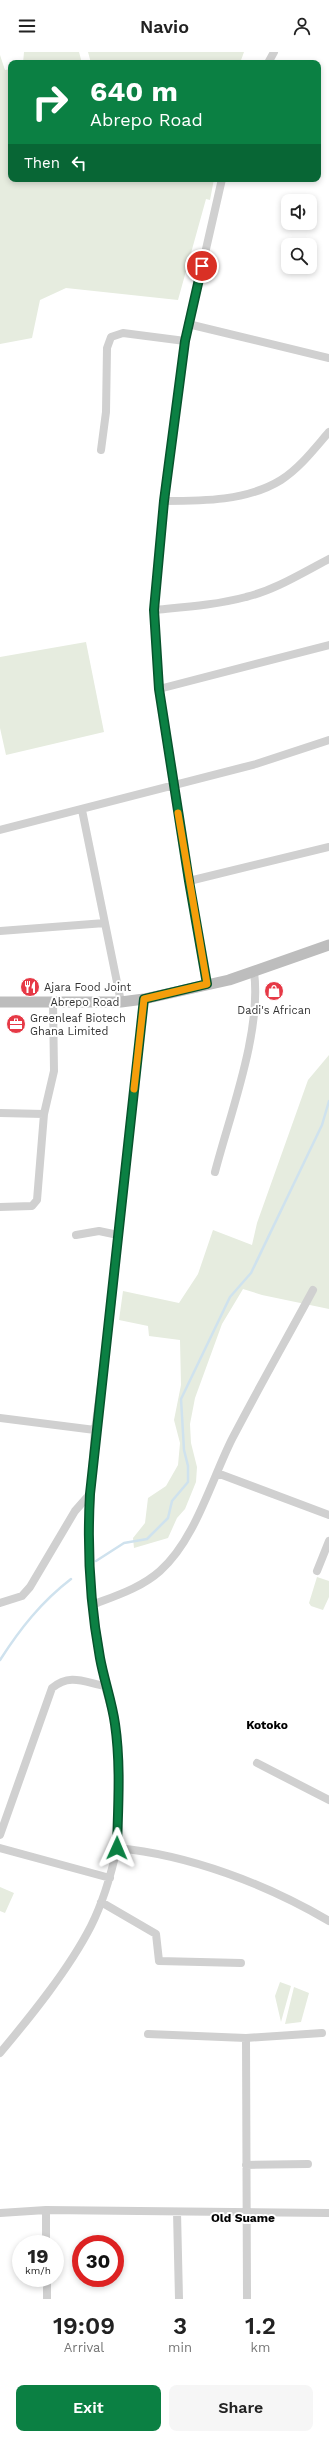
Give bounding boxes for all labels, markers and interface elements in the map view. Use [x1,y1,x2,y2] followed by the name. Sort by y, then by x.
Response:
[16,15,38,37] icon: menu
[291,15,313,37] icon: person
[140,16,189,37] text: Navio
[90,75,178,108] text: 640 m
[24,76,76,128] icon: right
[90,109,203,130] text: Abrepo Road
[68,152,90,174] icon: left
[24,154,60,172] text: Then
[281,194,317,274] map controls
[281,194,317,230] button: sound
[281,238,317,274] button: search
[185,249,219,283] pin
[191,255,213,277] icon: arrive
[19,976,41,998] restaurant icon: Ajara Food Joint
[263,980,285,1002] shop icon: Dadi's African
[44,981,132,994] place label: Ajara Food Joint
[51,996,119,1009] street label: Abrepo Road
[237,1004,311,1017] place label: Dadi's African
[30,1012,126,1038] place label: Greenleaf Biotech Ghana Limited
[5,1013,27,1035] office icon: Greenleaf Biotech Ghana Limited
[246,1718,288,1732] district label: Kotoko
[96,1827,138,1869] position arrow
[211,2211,275,2225] district label: Old Suame
[72,2235,124,2287] speed limit sign: 30
[28,2244,48,2268] text: 19
[25,2265,51,2276] text: km/h
[53,2312,115,2340] text: 19:09
[173,2312,187,2340] text: 3
[245,2312,276,2340] text: 1.2
[64,2340,104,2355] text: Arrival
[168,2340,192,2355] text: min
[251,2340,270,2355] text: km
[16,2385,161,2431] button: Exit
[169,2385,313,2431] button: Share

